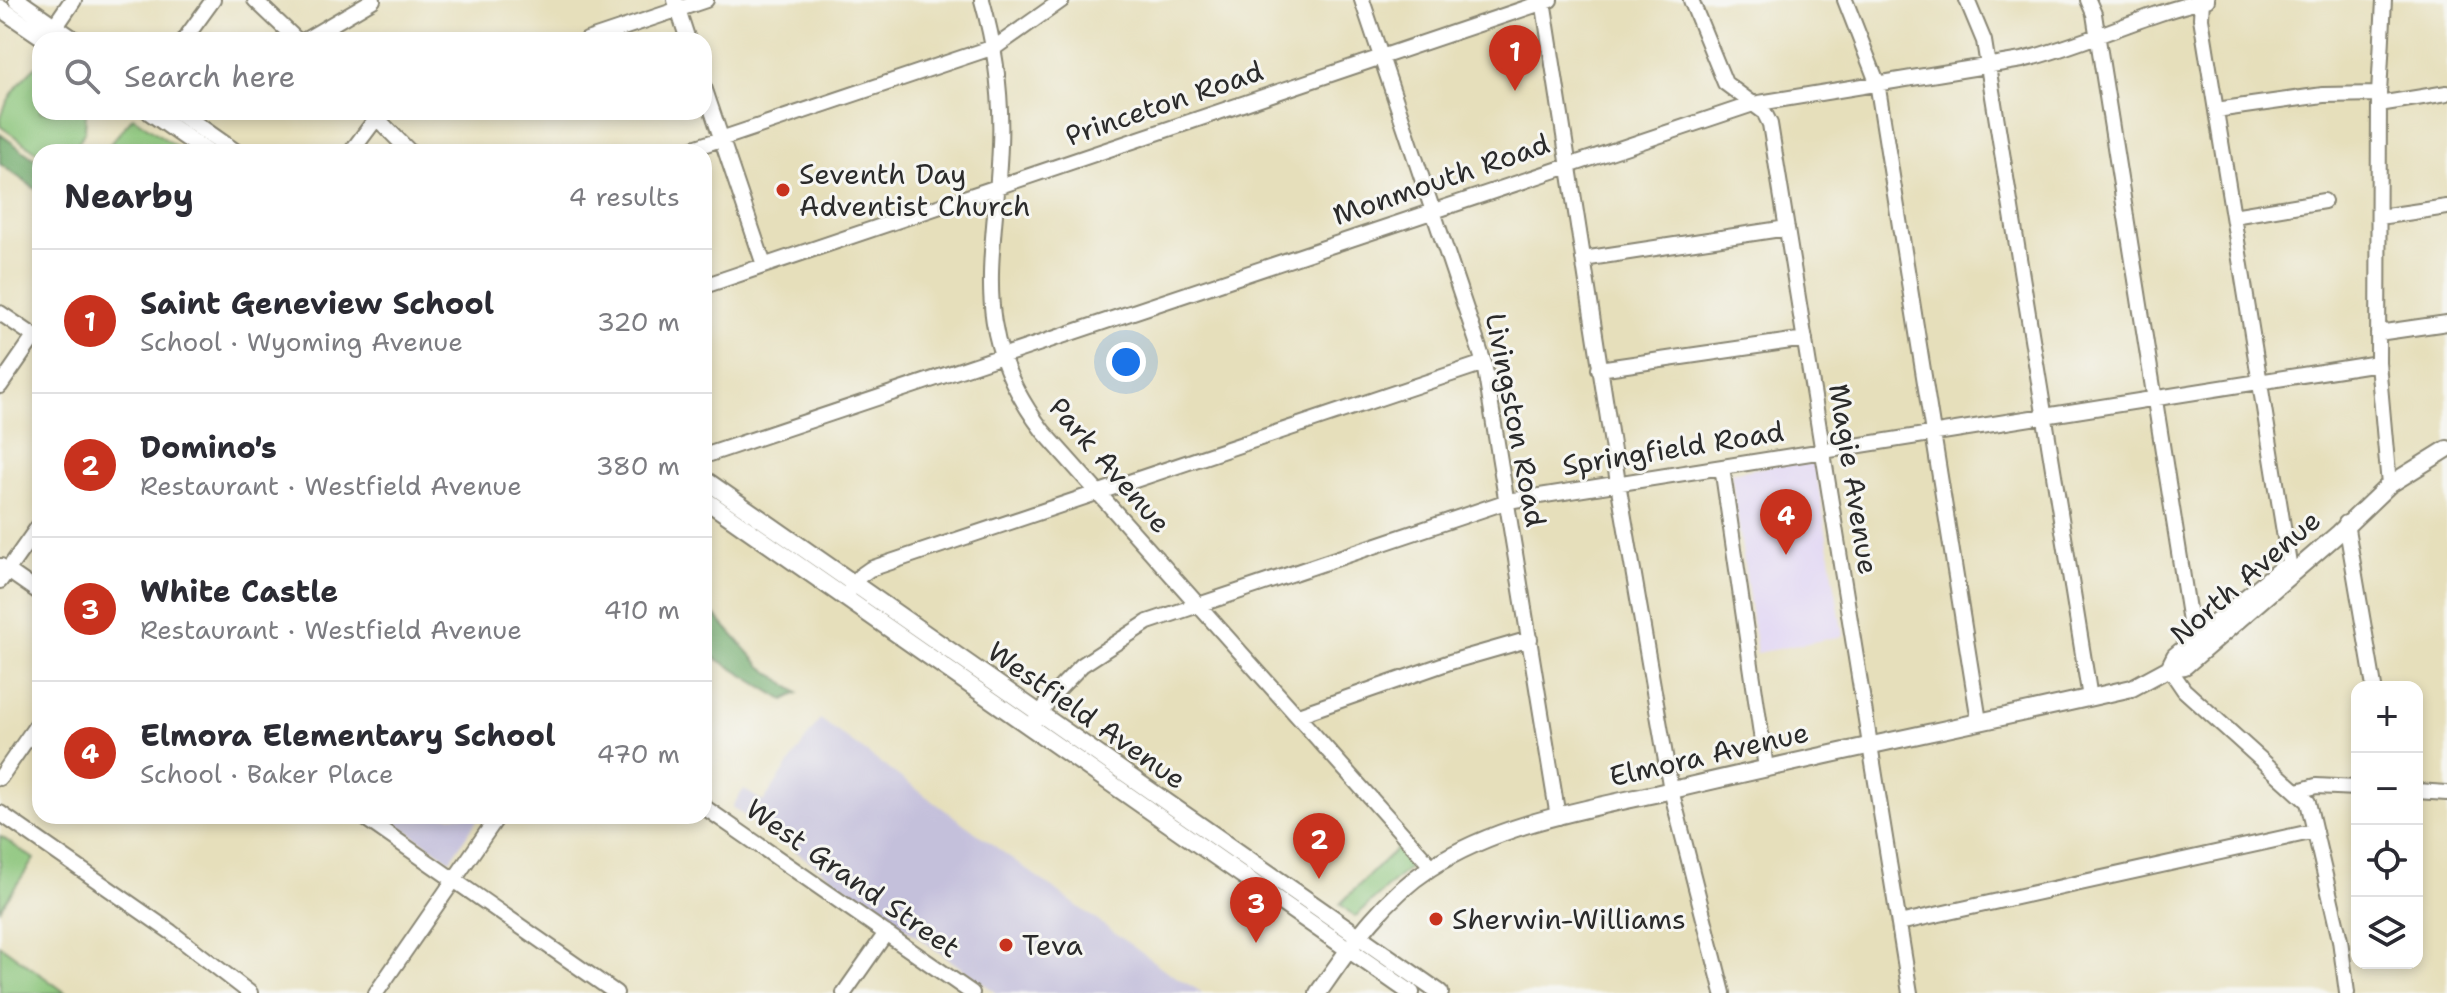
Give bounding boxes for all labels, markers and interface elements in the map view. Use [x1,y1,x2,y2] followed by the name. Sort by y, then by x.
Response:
[1489,25,1541,91] pin: 1
[32,32,712,120] search box
[1060,51,1268,155] street label: Princeton Road
[60,54,104,98] icon: search
[124,56,295,97] text: Search here
[1328,124,1554,234] street label: Monmouth Road
[799,155,1031,225] place label: Seventh Day Adventist Church
[64,173,194,219] text: Nearby
[568,179,680,214] text: 4 results
[774,181,792,199] marker: Seventh Day Adventist Church
[140,283,494,324] text: Saint Geneview School
[84,304,96,339] text: 1
[597,304,680,339] text: 320 m
[1477,310,1555,530] street label: Livingston Road
[140,324,463,359] text: School · Wyoming Avenue
[1106,342,1146,382] your location
[1820,381,1888,577] street label: Magie Avenue
[1040,389,1180,541] street label: Park Avenue
[1560,412,1786,484] street label: Springfield Road
[140,427,277,468] text: Domino's
[81,448,99,483] text: 2
[595,448,680,483] text: 380 m
[140,468,522,503] text: Restaurant · Westfield Avenue
[1760,489,1812,555] pin: 4
[2162,501,2328,653] street label: North Avenue
[140,571,338,612] text: White Castle
[81,592,99,627] text: 3
[603,592,680,627] text: 410 m
[140,612,522,647] text: Restaurant · Westfield Avenue
[980,632,1194,798] street label: Westfield Avenue
[2351,681,2423,969] map controls
[2351,681,2423,753] button: +
[1606,713,1812,795] street label: Elmora Avenue
[140,715,556,756] text: Elmora Elementary School
[81,736,99,771] text: 4
[597,736,680,771] text: 470 m
[2351,753,2423,825] button: −
[140,756,394,791] text: School · Baker Place
[738,790,968,966] street label: West Grand Street
[1293,813,1345,879] pin: 2
[2351,825,2423,897] button: locate
[1230,877,1282,943] pin: 3
[2351,897,2423,969] button: layers
[1452,900,1686,938] place label: Sherwin-Williams
[1427,910,1445,928] marker: Sherwin-Williams
[1022,926,1083,964] place label: Teva
[997,936,1015,954] marker: Teva

